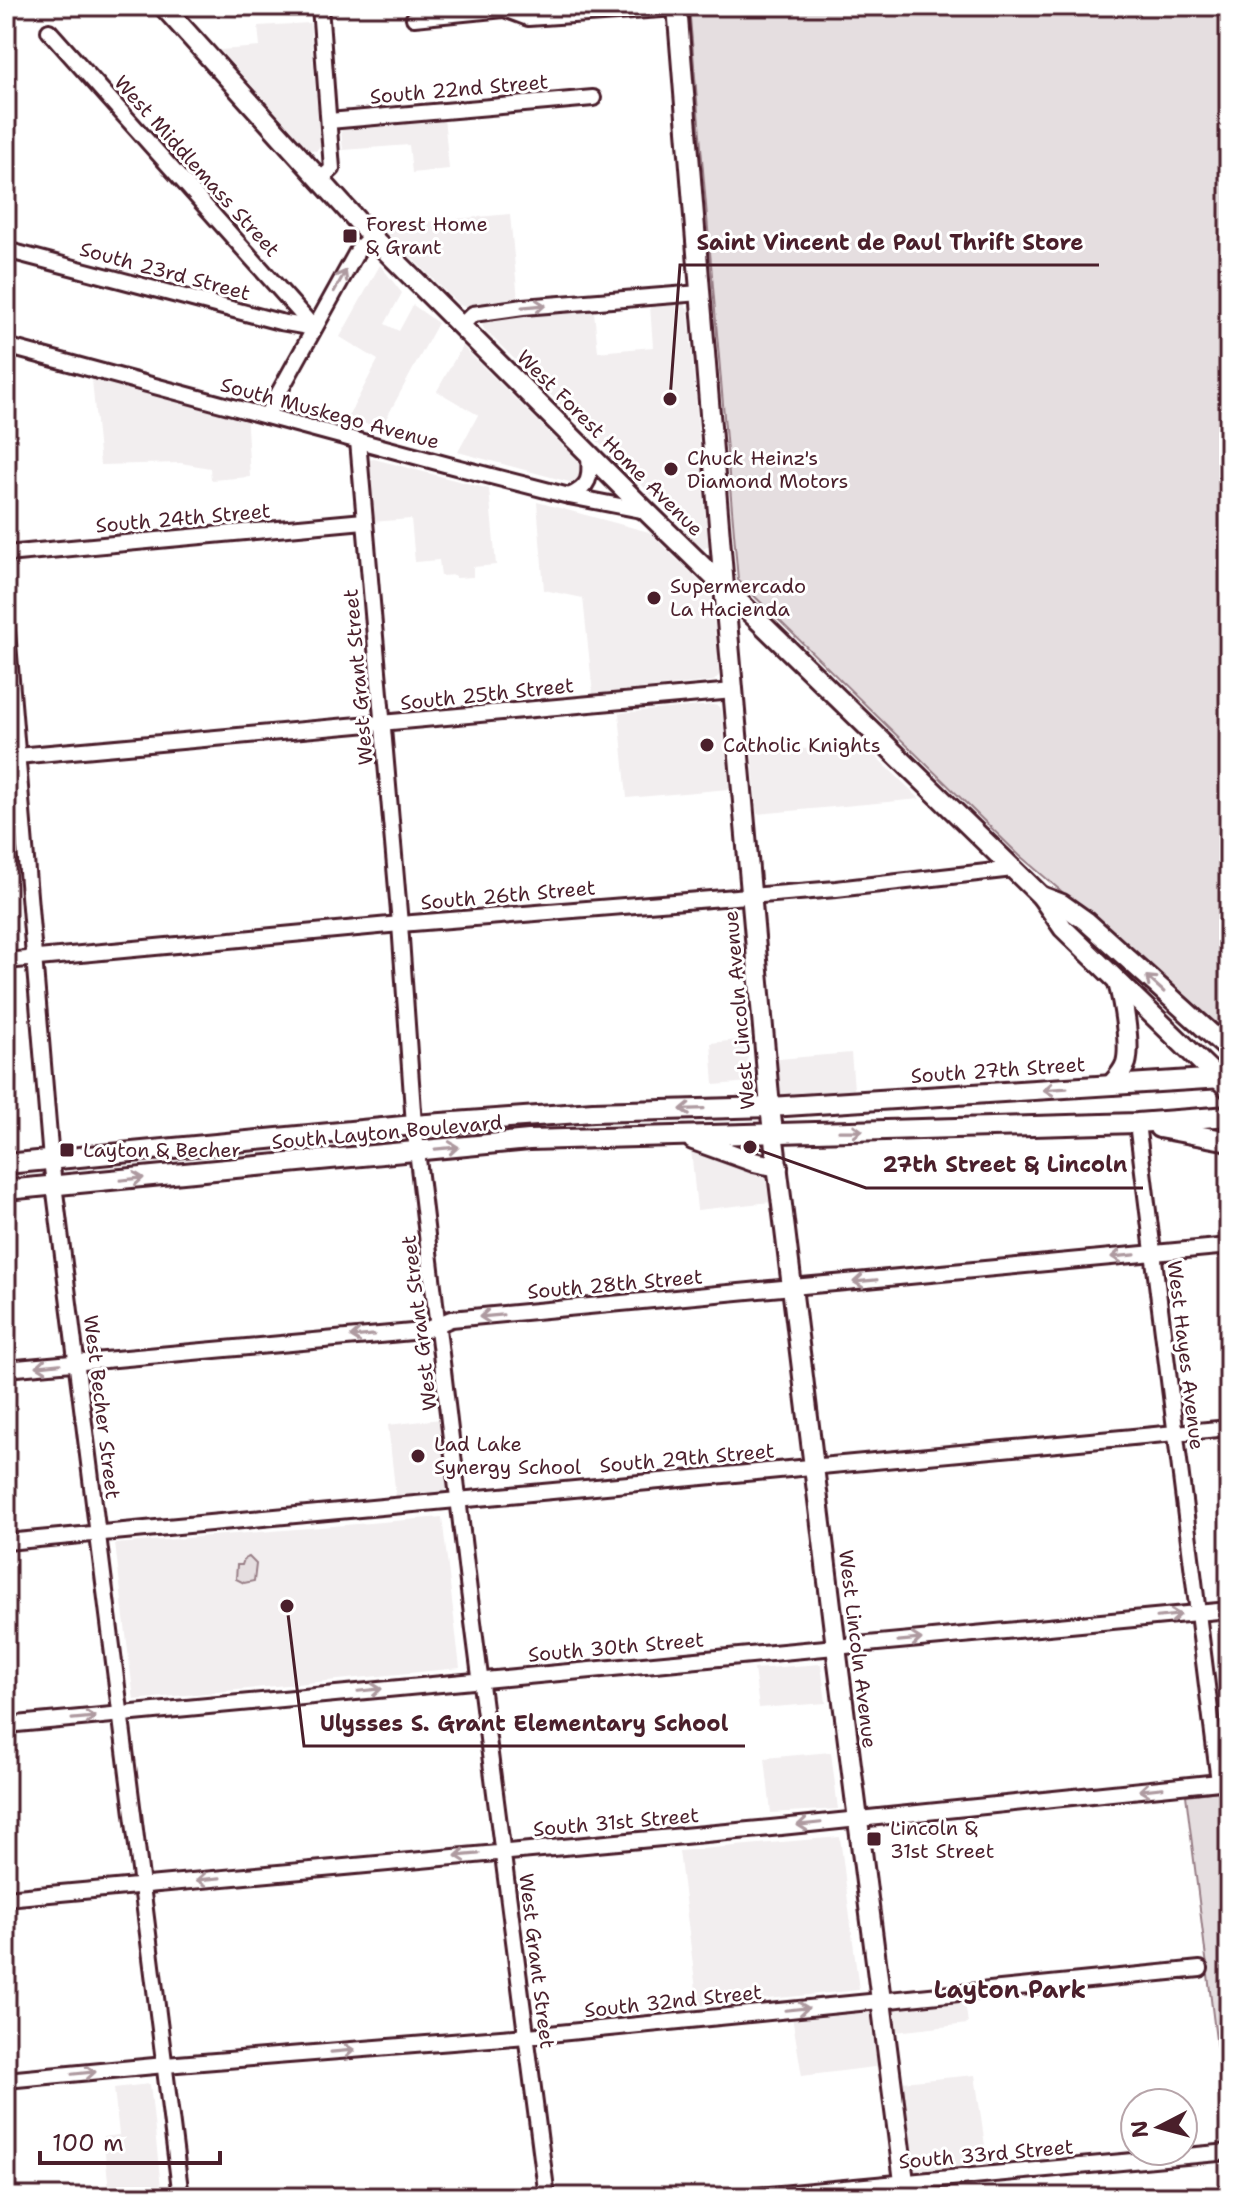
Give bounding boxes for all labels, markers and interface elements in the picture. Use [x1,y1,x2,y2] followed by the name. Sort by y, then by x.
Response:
[369,68,549,110] street label: South 22nd Street
[108,70,286,262] street label: West Middlemass Street
[366,211,488,260] place label: Forest Home & Grant
[680,219,1099,265] callout: Saint Vincent de Paul Thrift Store
[341,227,359,245] marker: Forest Home & Grant
[696,228,1084,257] text: Saint Vincent de Paul Thrift Store
[77,236,253,306] street label: South 23rd Street
[333,269,349,293] one-way arrow
[520,299,547,314] one-way arrow
[511,344,709,542] street label: West Forest Home Avenue
[218,371,442,455] street label: South Muskego Avenue
[687,445,849,494] place label: Chuck Heinz's Diamond Motors
[662,460,680,478] marker: Chuck Heinz's Diamond Motors
[95,497,271,539] street label: South 24th Street
[670,573,806,622] place label: Supermercado La Hacienda
[337,588,379,766] street label: West Grant Street
[645,589,663,607] marker: Supermercado La Hacienda
[399,672,575,716] street label: South 25th Street
[723,732,881,758] place label: Catholic Knights
[698,736,716,754] marker: Catholic Knights
[419,874,597,916] street label: South 26th Street
[717,909,761,1111] street label: West Lincoln Avenue
[1145,975,1165,993] one-way arrow
[910,1051,1086,1089] street label: South 27th Street
[1042,1082,1069,1097] one-way arrow
[679,1101,706,1117] one-way arrow
[270,1109,504,1155] street label: South Layton Boulevard
[837,1124,864,1139] one-way arrow
[83,1137,241,1163] place label: Layton & Becher
[58,1141,76,1159] marker: Layton & Becher
[433,1141,459,1156] one-way arrow
[866,1142,1143,1188] callout: 27th Street & Lincoln
[883,1150,1128,1179] text: 27th Street & Lincoln
[118,1171,145,1186] one-way arrow
[395,1234,443,1412] street label: West Grant Street
[1111,1249,1137,1264] one-way arrow
[1161,1259,1211,1451] street label: West Hayes Avenue
[526,1263,704,1305] street label: South 28th Street
[852,1273,879,1288] one-way arrow
[478,1308,505,1323] one-way arrow
[78,1313,126,1501] street label: West Becher Street
[349,1329,376,1344] one-way arrow
[35,1357,61,1372] one-way arrow
[434,1431,581,1480] place label: Lad Lake Synergy School
[599,1437,775,1479] street label: South 29th Street
[409,1447,427,1465] marker: Lad Lake Synergy School
[833,1548,883,1750] street label: West Lincoln Avenue
[1155,1608,1182,1623] one-way arrow
[527,1626,705,1668] street label: South 30th Street
[896,1633,923,1648] one-way arrow
[356,1682,383,1697] one-way arrow
[304,1700,745,1746] callout: Ulysses S. Grant Elementary School
[320,1709,729,1738] text: Ulysses S. Grant Elementary School
[70,1710,97,1725] one-way arrow
[1139,1782,1165,1797] one-way arrow
[532,1802,700,1842] street label: South 31st Street
[890,1815,994,1864] place label: Lincoln & 31st Street
[796,1817,823,1832] one-way arrow
[865,1830,883,1848] marker: Lincoln & 31st Street
[454,1848,481,1863] one-way arrow
[195,1872,222,1887] one-way arrow
[513,1872,561,2050] street label: West Grant Street
[934,1974,1086,2006] district label: Layton Park
[583,1979,763,2023] street label: South 32nd Street
[783,2002,810,2017] one-way arrow
[329,2043,356,2058] one-way arrow
[70,2065,97,2080] one-way arrow
[1119,2087,1199,2167] north arrow
[40,2115,220,2165] scale bar
[1124,2119,1155,2139] text: N
[52,2127,124,2159] text: 100 m
[898,2133,1074,2175] street label: South 33rd Street

